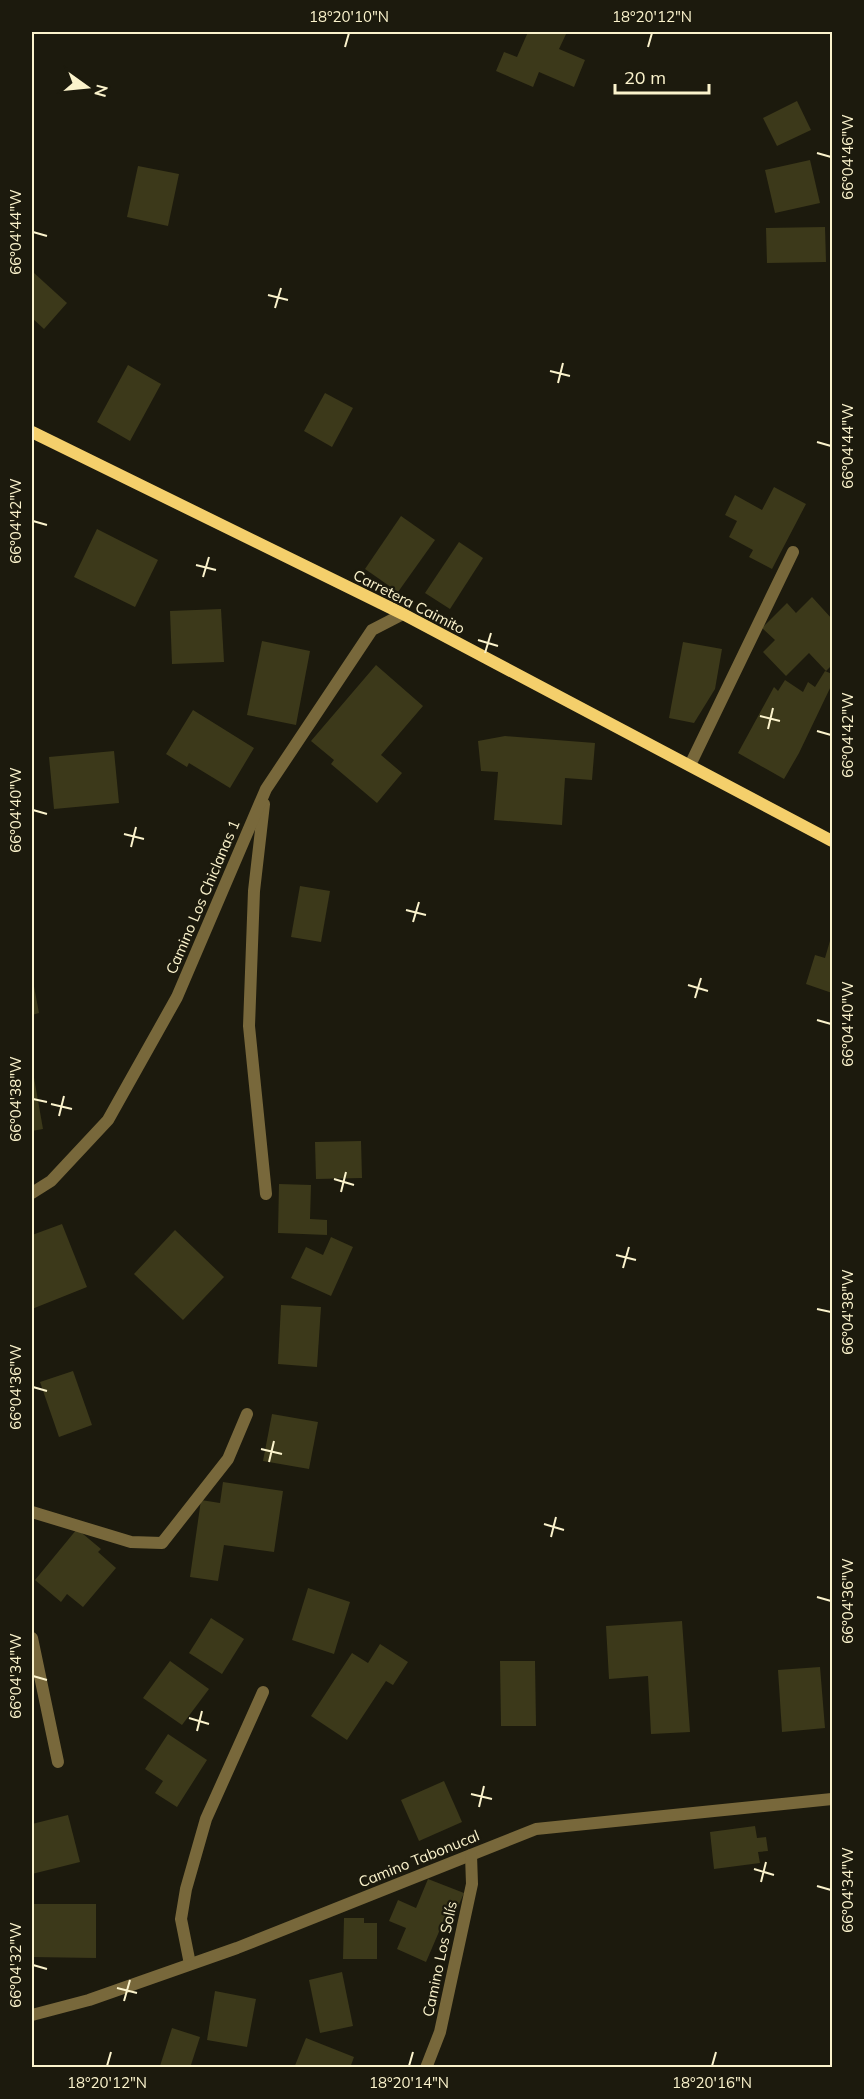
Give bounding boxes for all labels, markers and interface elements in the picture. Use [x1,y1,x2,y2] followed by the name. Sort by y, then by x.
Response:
[309,7,389,26] text: 18°20'10"N
[612,7,692,26] text: 18°20'12"N
[57,57,117,117] north arrow
[615,57,710,95] scale bar
[624,66,666,89] text: 20 m
[90,82,113,99] text: N
[838,114,857,200] text: 66°04'46"W
[6,189,25,275] text: 66°04'44"W
[838,403,857,489] text: 66°04'44"W
[6,478,25,564] text: 66°04'42"W
[350,565,468,638] street label: Carretera Caimito
[838,692,857,778] text: 66°04'42"W
[6,767,25,853] text: 66°04'40"W
[161,817,244,977] street label: Camino Los Chiclanas 1
[838,981,857,1067] text: 66°04'40"W
[6,1056,25,1142] text: 66°04'38"W
[838,1269,857,1355] text: 66°04'38"W
[6,1344,25,1430] text: 66°04'36"W
[838,1558,857,1644] text: 66°04'36"W
[6,1633,25,1719] text: 66°04'34"W
[356,1826,482,1891] street label: Camino Tabonucal
[838,1847,857,1933] text: 66°04'34"W
[418,1899,461,2018] street label: Camino Los Solís
[6,1922,25,2008] text: 66°04'32"W
[67,2073,147,2092] text: 18°20'12"N
[369,2073,449,2092] text: 18°20'14"N
[672,2073,752,2092] text: 18°20'16"N

